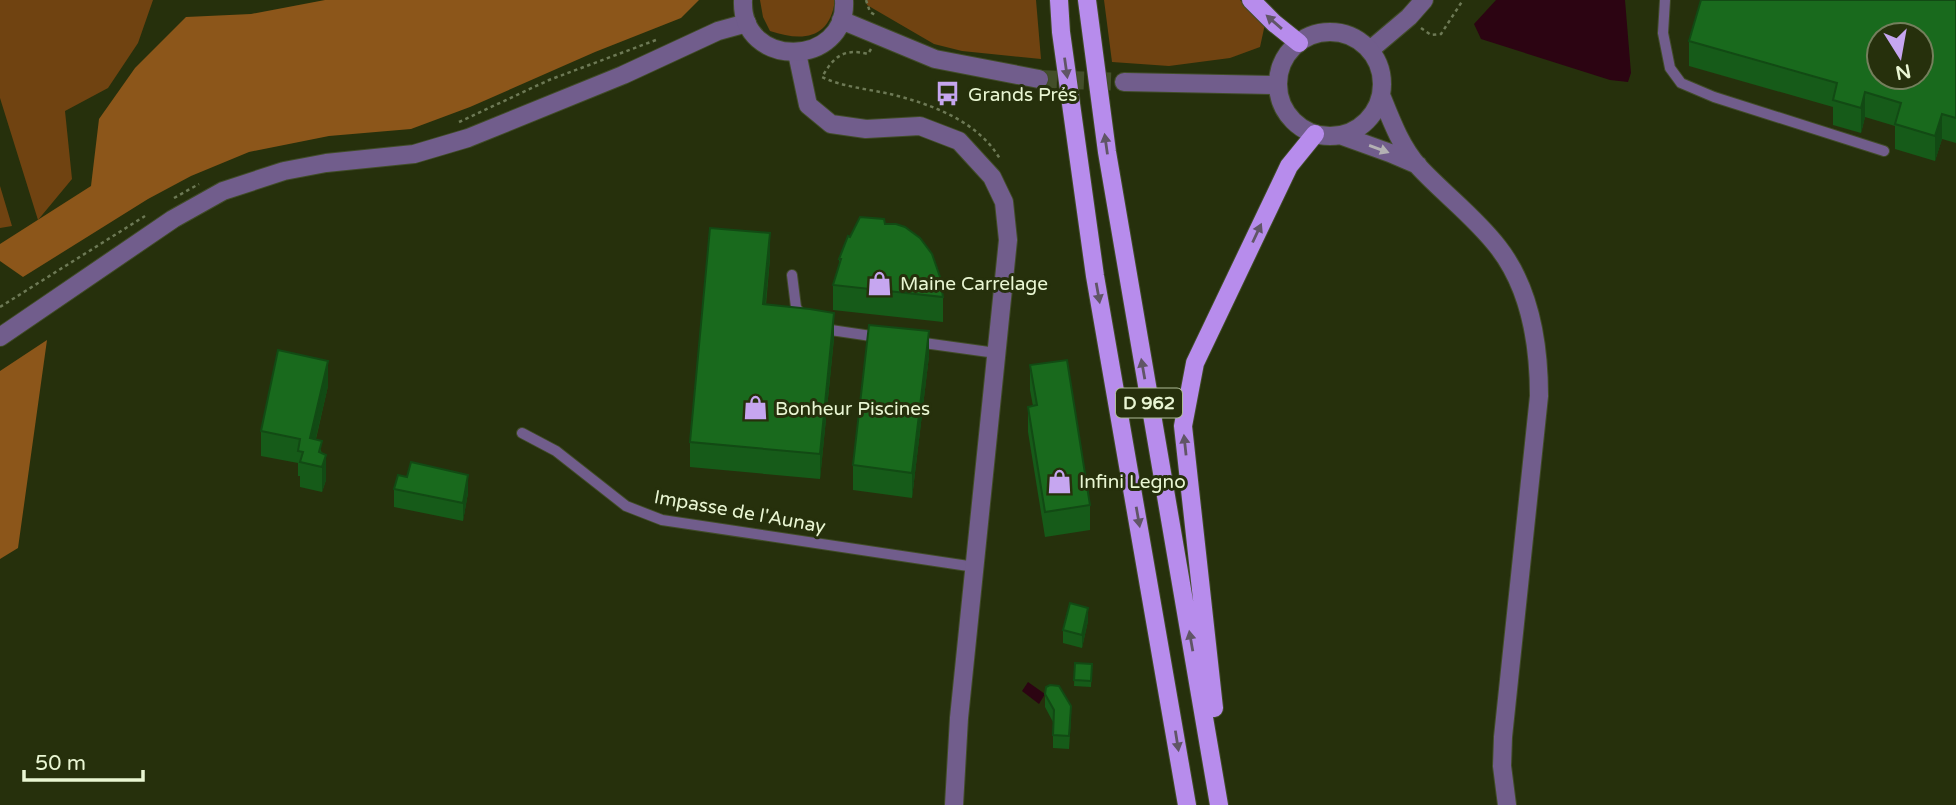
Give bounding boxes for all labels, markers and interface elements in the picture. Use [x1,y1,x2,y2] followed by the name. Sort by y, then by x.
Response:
[1266,15,1283,30] one-way arrow
[1865,21,1935,91] north arrow
[1061,57,1072,79] one-way arrow
[1893,59,1913,84] text: N
[934,80,962,108] bus stop icon: Grands Prés
[968,84,1077,106] place label: Grands Prés
[1100,133,1111,155] one-way arrow
[1369,144,1390,155] one-way arrow
[1252,223,1263,243] one-way arrow
[866,269,894,297] shop icon: Maine Carrelage
[900,273,1048,295] place label: Maine Carrelage
[1093,282,1104,304] one-way arrow
[1137,358,1148,380] one-way arrow
[1116,388,1182,418] road number: D 962
[741,394,769,422] shop icon: Bonheur Piscines
[775,398,930,420] place label: Bonheur Piscines
[1179,434,1190,456] one-way arrow
[1045,467,1073,495] shop icon: Infini Legno
[1079,471,1186,493] place label: Infini Legno
[652,486,827,538] street label: Impasse de l'Aunay
[1133,506,1144,528] one-way arrow
[1185,630,1196,652] one-way arrow
[1172,730,1183,752] one-way arrow
[24,738,144,782] scale bar
[35,751,86,776] text: 50 m

